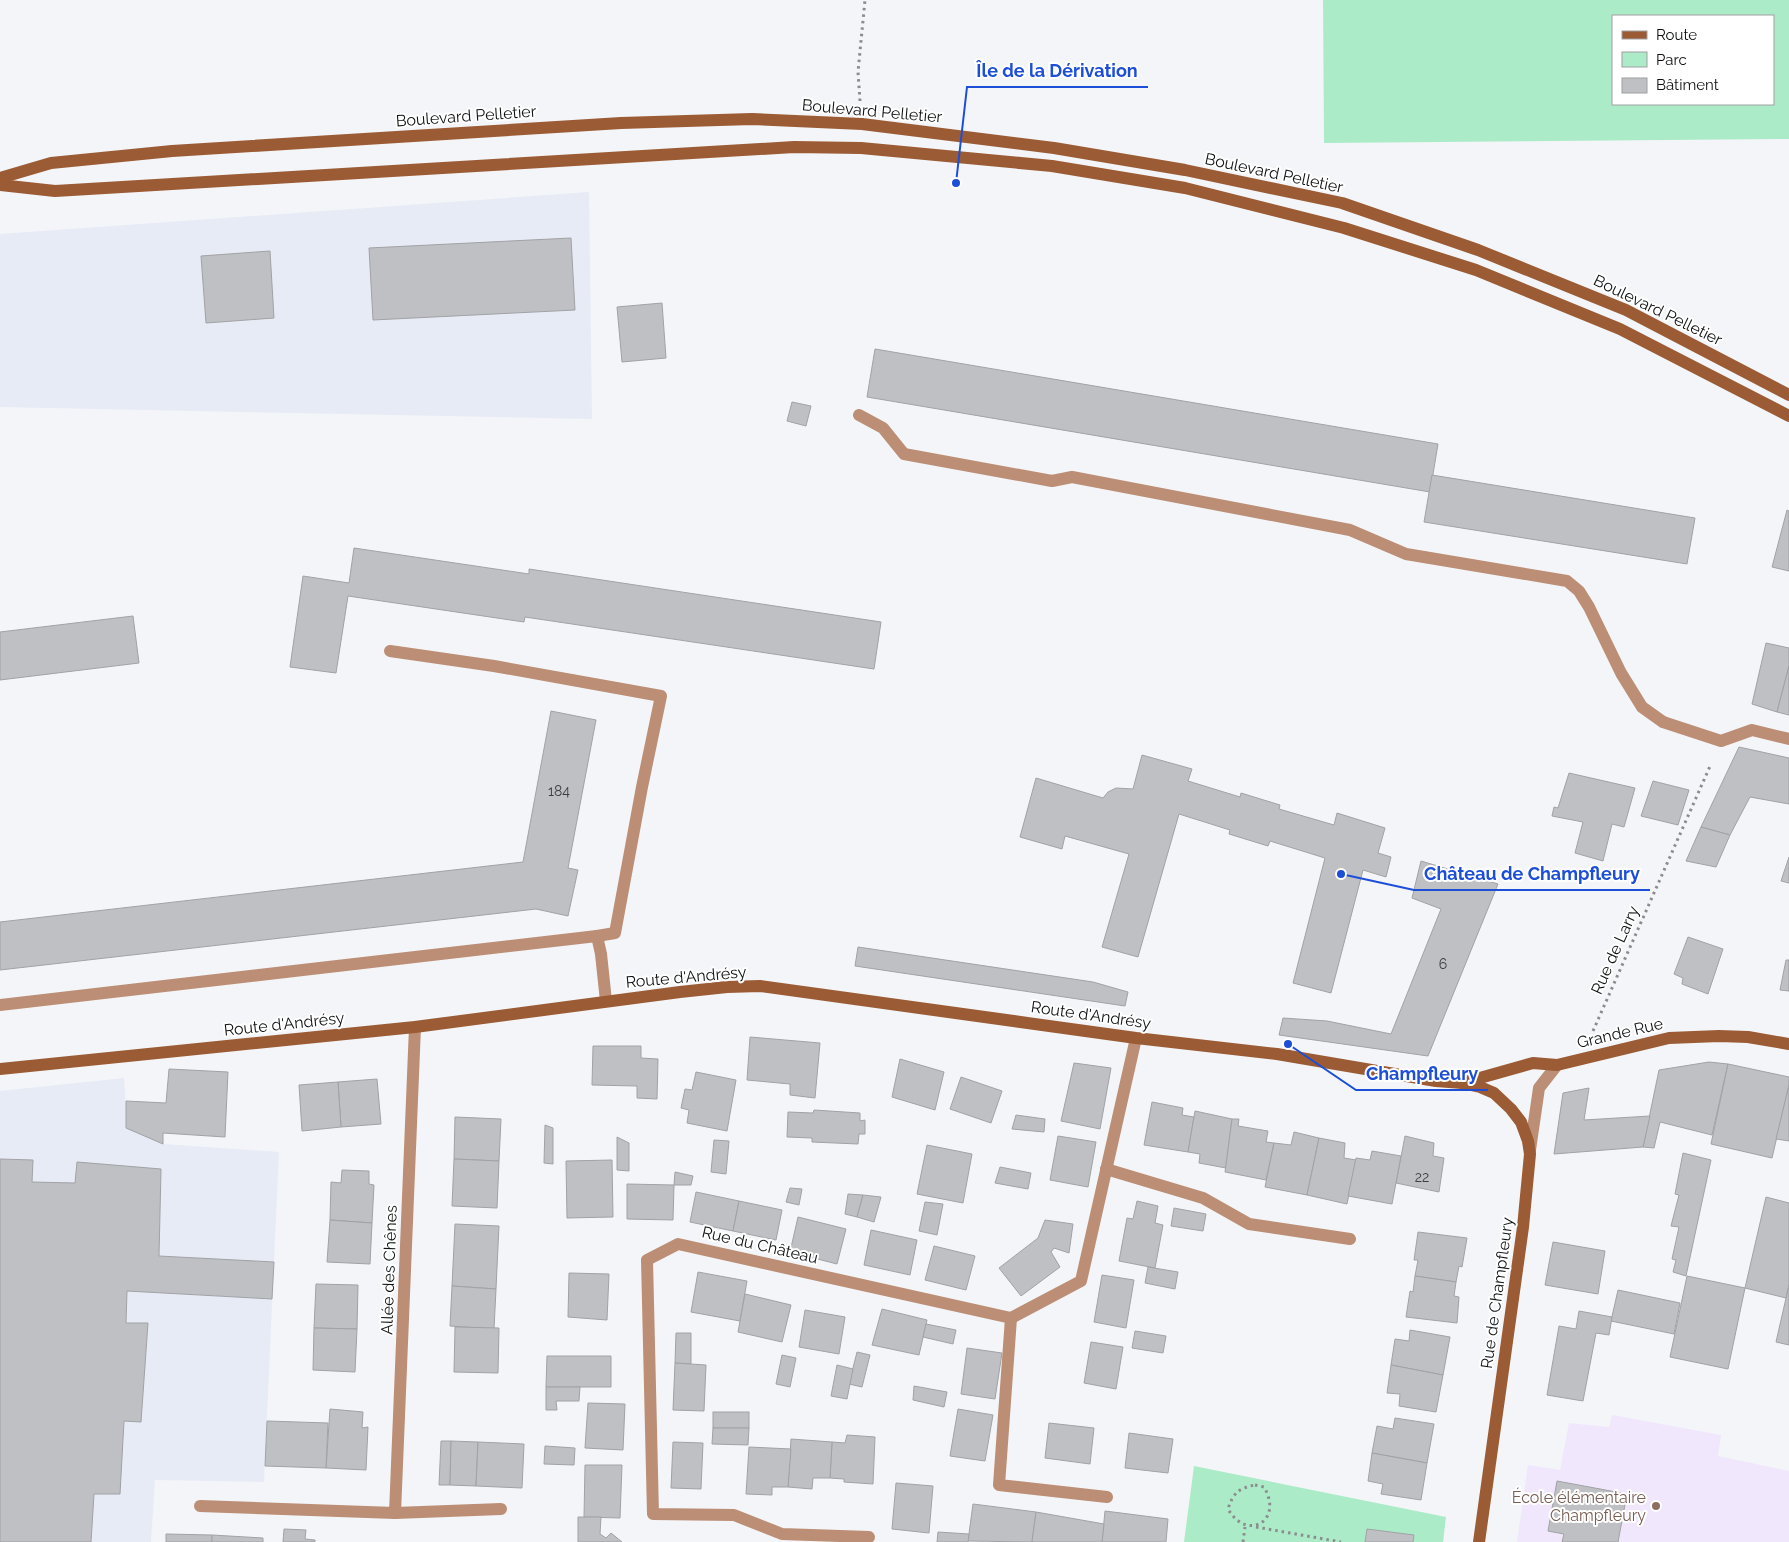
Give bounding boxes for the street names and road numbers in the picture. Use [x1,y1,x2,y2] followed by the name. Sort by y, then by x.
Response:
[801,95,943,127] street label: Boulevard Pelletier
[395,102,537,130] street label: Boulevard Pelletier
[1203,149,1345,197] street label: Boulevard Pelletier
[1591,271,1726,350] street label: Boulevard Pelletier
[1587,903,1643,997] street label: Rue de Larry
[625,962,747,992] street label: Route d'Andrésy
[1030,997,1153,1033] street label: Route d'Andrésy
[223,1008,346,1040] street label: Route d'Andrésy
[1575,1014,1665,1052] street label: Grande Rue
[377,1205,401,1335] street label: Allée des Chênes
[1477,1216,1517,1370] street label: Rue de Champfleury
[700,1222,820,1268] street label: Rue du Château

